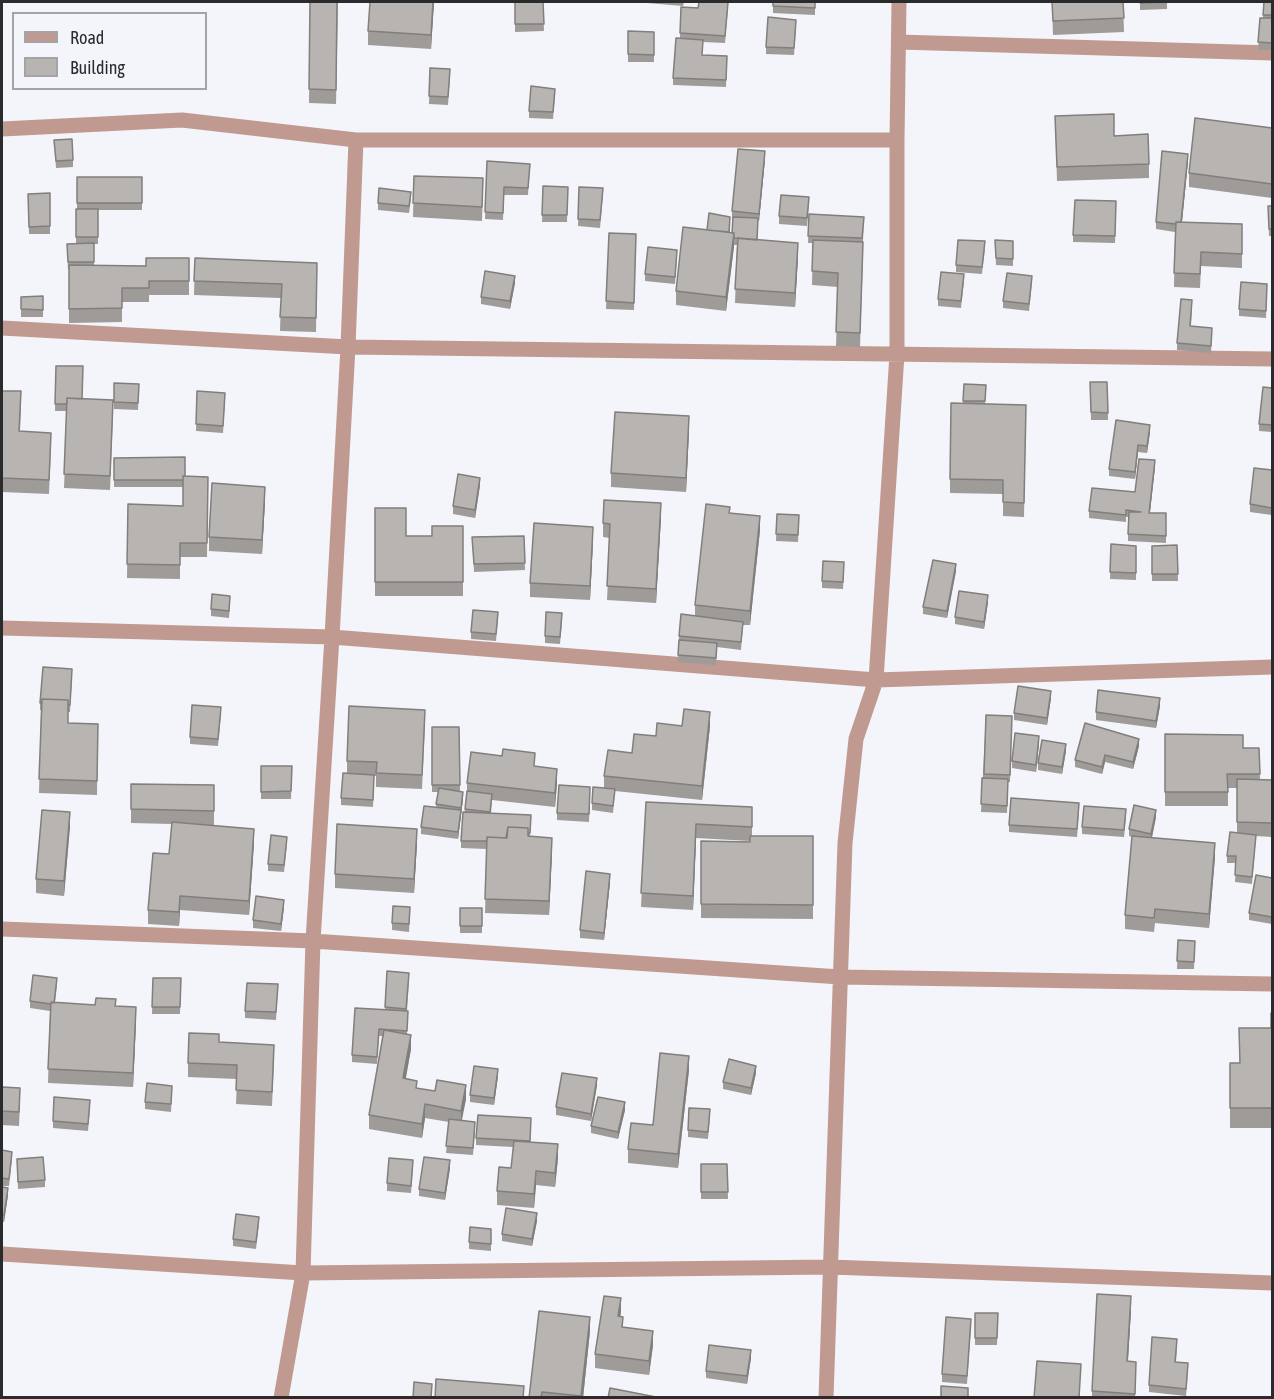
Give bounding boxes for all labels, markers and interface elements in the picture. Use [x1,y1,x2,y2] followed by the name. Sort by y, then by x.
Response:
[12,12,207,90] legend
[70,27,104,48] text: Road
[70,57,125,78] text: Building

